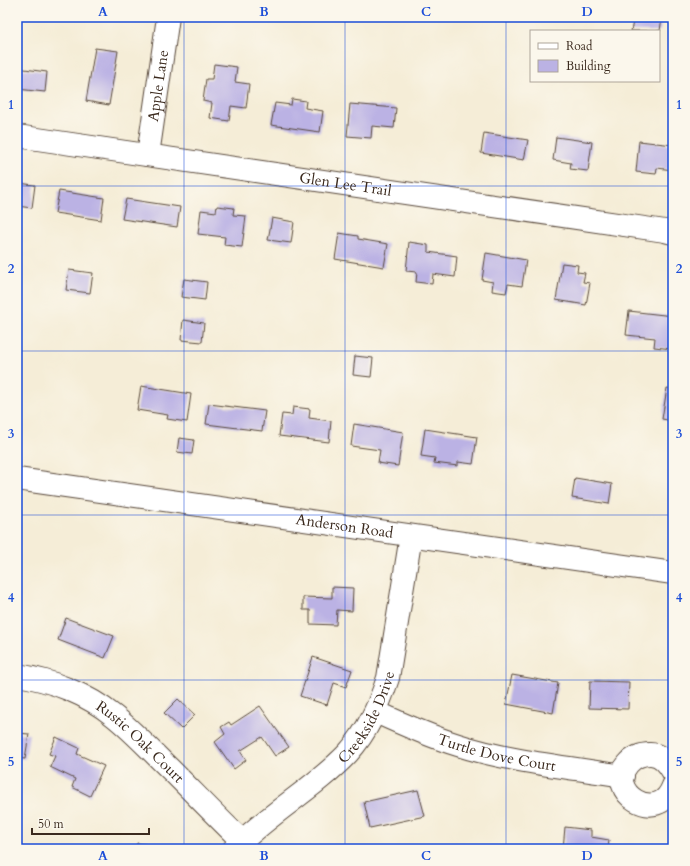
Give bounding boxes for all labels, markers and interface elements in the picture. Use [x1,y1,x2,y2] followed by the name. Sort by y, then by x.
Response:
[98,3,108,21] text: A
[259,3,269,21] text: B
[421,3,431,21] text: C
[581,3,593,21] text: D
[530,30,660,82] legend
[566,38,593,54] text: Road
[143,48,173,123] street label: Apple Lane
[566,58,611,74] text: Building
[8,96,14,114] text: 1
[676,96,682,114] text: 1
[298,168,393,201] street label: Glen Lee Trail
[8,260,15,278] text: 2
[676,260,683,278] text: 2
[8,425,15,443] text: 3
[676,425,683,443] text: 3
[295,509,395,543] street label: Anderson Road
[8,589,15,607] text: 4
[676,589,683,607] text: 4
[333,670,399,768] street label: Creekside Drive
[92,696,189,788] street label: Rustic Oak Court
[435,729,557,776] street label: Turtle Dove Court
[8,753,14,771] text: 5
[676,753,682,771] text: 5
[32,810,149,836] scale bar
[38,816,65,832] text: 50 m
[98,847,108,865] text: A
[259,847,269,865] text: B
[421,847,431,865] text: C
[581,847,593,865] text: D

